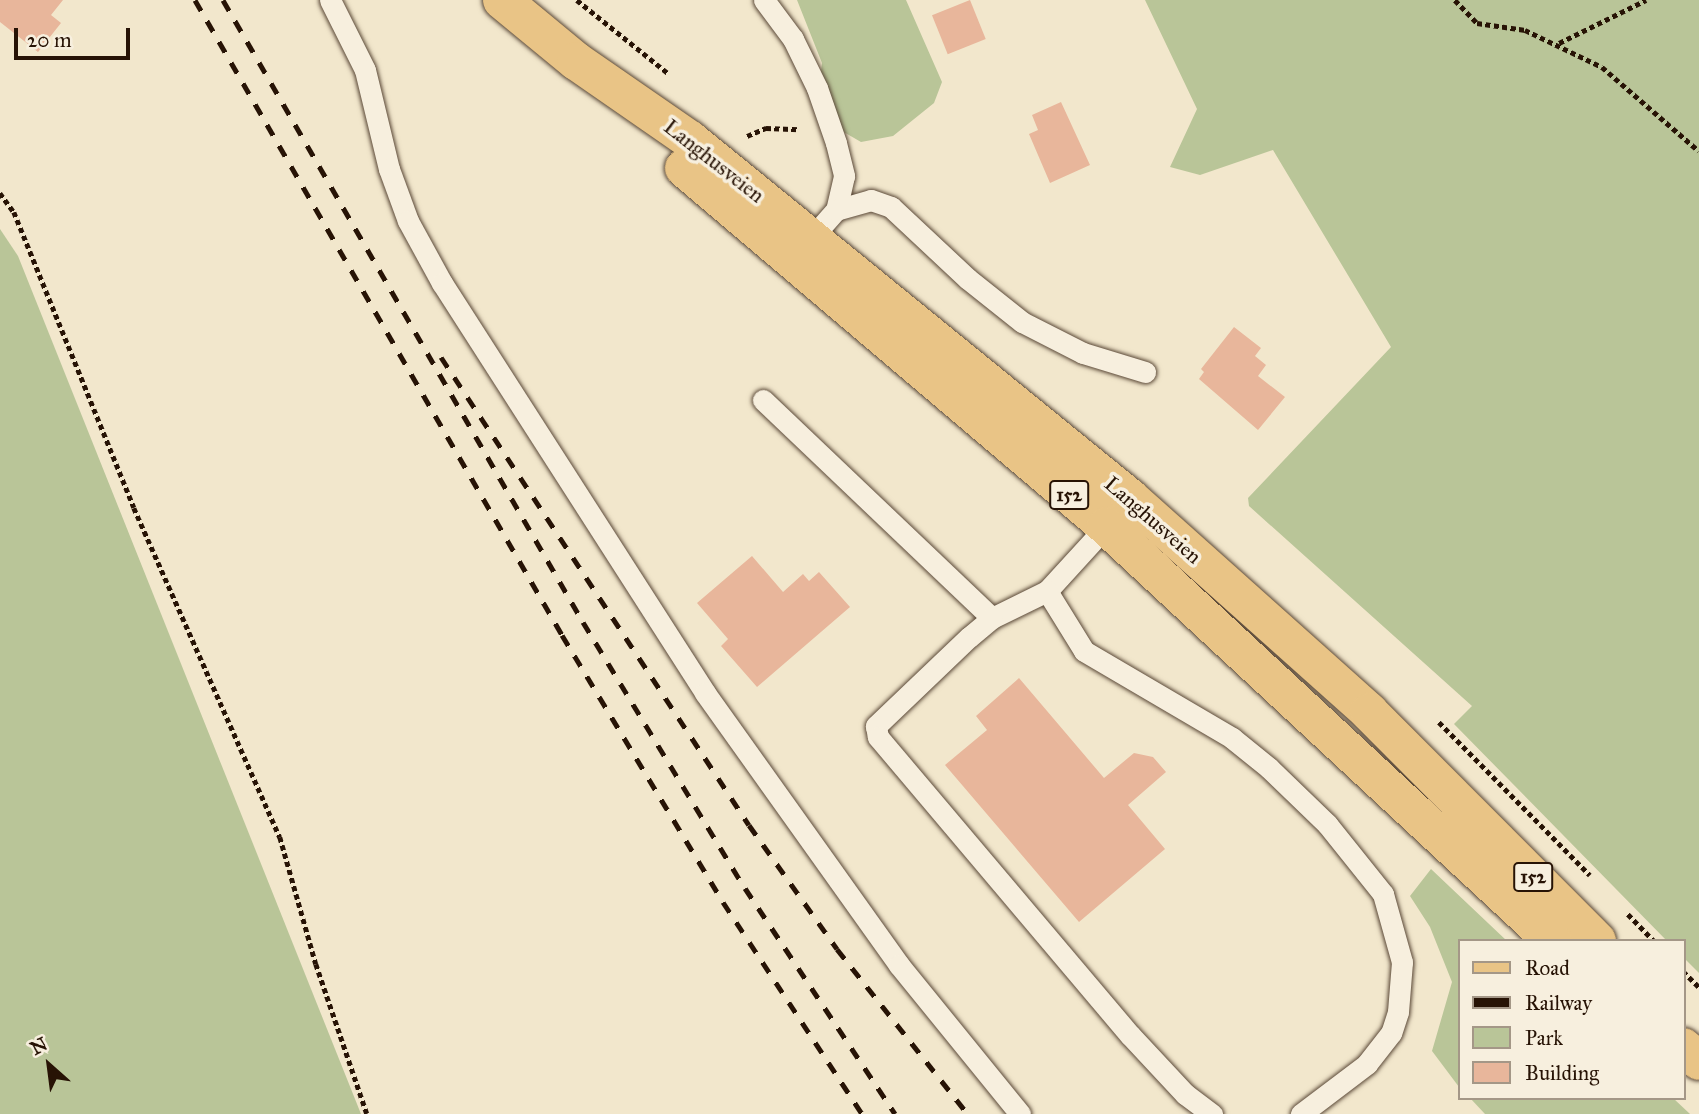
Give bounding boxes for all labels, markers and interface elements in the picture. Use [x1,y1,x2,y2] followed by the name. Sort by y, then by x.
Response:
[18,14,133,58] scale bar
[27,27,72,53] text: 20 m
[659,114,769,208] street label: Langhusveien
[1099,471,1207,569] street label: Langhusveien
[1048,480,1090,510] road number: 152
[1512,862,1554,892] road number: 152
[1458,939,1685,1100] legend
[1525,955,1570,981] text: Road
[1525,990,1592,1016] text: Railway
[1525,1025,1563,1051] text: Park
[14,1030,84,1100] north arrow
[26,1032,51,1060] text: N
[1525,1060,1599,1086] text: Building

